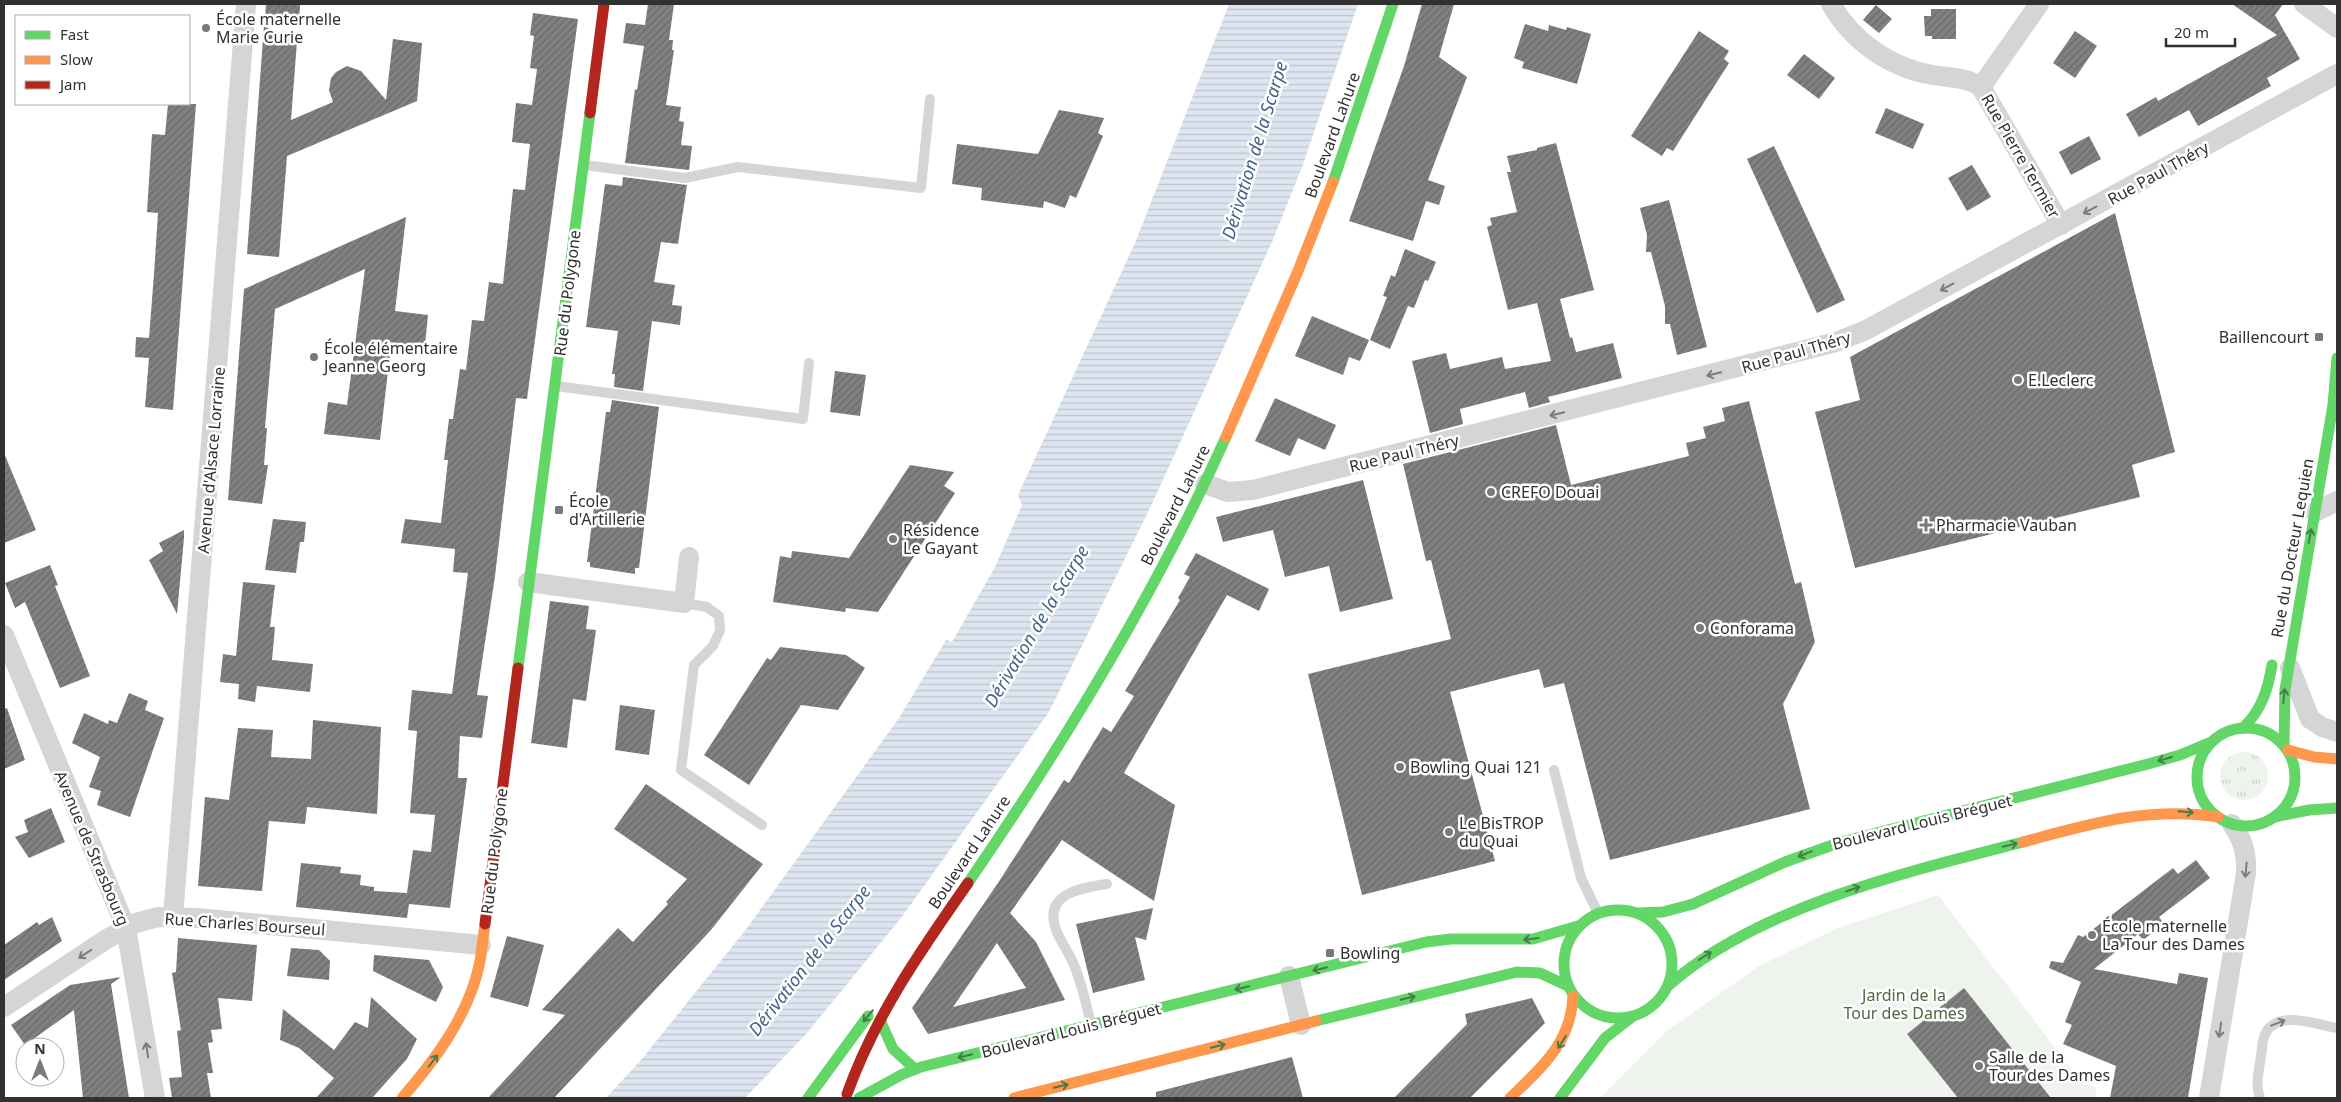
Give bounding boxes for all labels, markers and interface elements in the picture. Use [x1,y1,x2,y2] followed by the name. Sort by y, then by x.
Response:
[216,8,341,48] place label: École maternelle Marie Curie
[15,15,190,105] legend
[2166,15,2235,47] scale bar
[200,22,212,34] marker: École maternelle Marie Curie
[2174,22,2209,42] text: 20 m
[60,24,89,44] text: Fast
[60,49,93,69] text: Slow
[1215,58,1293,242] water label: Dérivation de la Scarpe
[1299,69,1365,201] street label: Boulevard Lahure
[58,74,87,94] text: Jam
[1976,90,2066,222] street label: Rue Pierre Termier
[2103,136,2213,210] street label: Rue Paul Théry
[2083,206,2098,215] one-way arrow
[548,229,586,357] street label: Rue du Polygone
[1939,282,1954,292] one-way arrow
[1739,326,1854,378] street label: Rue Paul Théry
[2219,326,2309,348] place label: Baillencourt
[2313,331,2325,343] marker: Baillencourt
[322,337,458,377] place label: École élémentaire Jeanne Georg
[308,351,320,363] marker: École élémentaire Jeanne Georg
[192,366,230,554] street label: Avenue d'Alsace Lorraine
[2028,369,2094,391] place label: E.Leclerc
[1707,370,1723,380] one-way arrow
[2012,374,2024,386] marker: E.Leclerc
[1549,410,1565,419] one-way arrow
[1347,429,1462,477] street label: Rue Paul Théry
[1135,441,1215,569] street label: Boulevard Lahure
[2265,457,2319,639] street label: Rue du Docteur Lequien
[1501,481,1599,503] place label: CREFO Douai
[1485,486,1497,498] marker: CREFO Douai
[569,490,645,530] place label: École d'Artillerie
[553,504,565,516] marker: École d'Artillerie
[1936,514,2077,536] place label: Pharmacie Vauban
[903,519,979,559] place label: Résidence Le Gayant
[1920,519,1932,531] marker: Pharmacie Vauban
[2306,528,2316,544] one-way arrow
[887,533,899,545] marker: Résidence Le Gayant
[978,541,1094,711] water label: Dérivation de la Scarpe
[1710,617,1794,639] place label: Conforama
[1694,622,1706,634] marker: Conforama
[2279,688,2289,704] one-way arrow
[2158,755,2174,765] one-way arrow
[1410,756,1542,778] place label: Bowling Quai 121
[1394,761,1406,773] marker: Bowling Quai 121
[49,767,135,929] street label: Avenue de Strasbourg
[475,787,513,915] street label: Rue du Polygone
[1830,789,2014,855] street label: Boulevard Louis Bréguet
[923,791,1015,913] street label: Boulevard Lahure
[2178,807,2194,816] one-way arrow
[1459,812,1544,852] place label: Le BisTROP du Quai
[1443,826,1455,838] marker: Le BisTROP du Quai
[2001,840,2017,849] one-way arrow
[1798,851,1813,860] one-way arrow
[2241,861,2250,877] one-way arrow
[743,880,875,1040] water label: Dérivation de la Scarpe
[1845,884,1861,893] one-way arrow
[164,907,326,941] street label: Rue Charles Bourseul
[2102,915,2245,955] place label: École maternelle La Tour des Dames
[2086,929,2098,941] marker: École maternelle La Tour des Dames
[1524,934,1540,944] one-way arrow
[1340,942,1400,964] place label: Bowling
[1324,947,1336,959] marker: Bowling
[78,948,92,959] one-way arrow
[1698,950,1712,960] one-way arrow
[1313,965,1329,974] one-way arrow
[1235,984,1251,993] one-way arrow
[1843,984,1965,1024] park label: Jardin de la Tour des Dames
[1399,992,1415,1002] one-way arrow
[979,997,1163,1063] street label: Boulevard Louis Bréguet
[863,1009,874,1022] one-way arrow
[2270,1018,2285,1027] one-way arrow
[2215,1022,2225,1038] one-way arrow
[1557,1035,1567,1049] one-way arrow
[15,1037,65,1087] north arrow
[34,1039,46,1058] text: N
[1210,1041,1226,1050] one-way arrow
[142,1042,152,1058] one-way arrow
[1989,1046,2110,1086] place label: Salle de la Tour des Dames
[958,1052,974,1061] one-way arrow
[428,1054,438,1068] one-way arrow
[1973,1060,1985,1072] marker: Salle de la Tour des Dames
[1052,1081,1068,1090] one-way arrow

